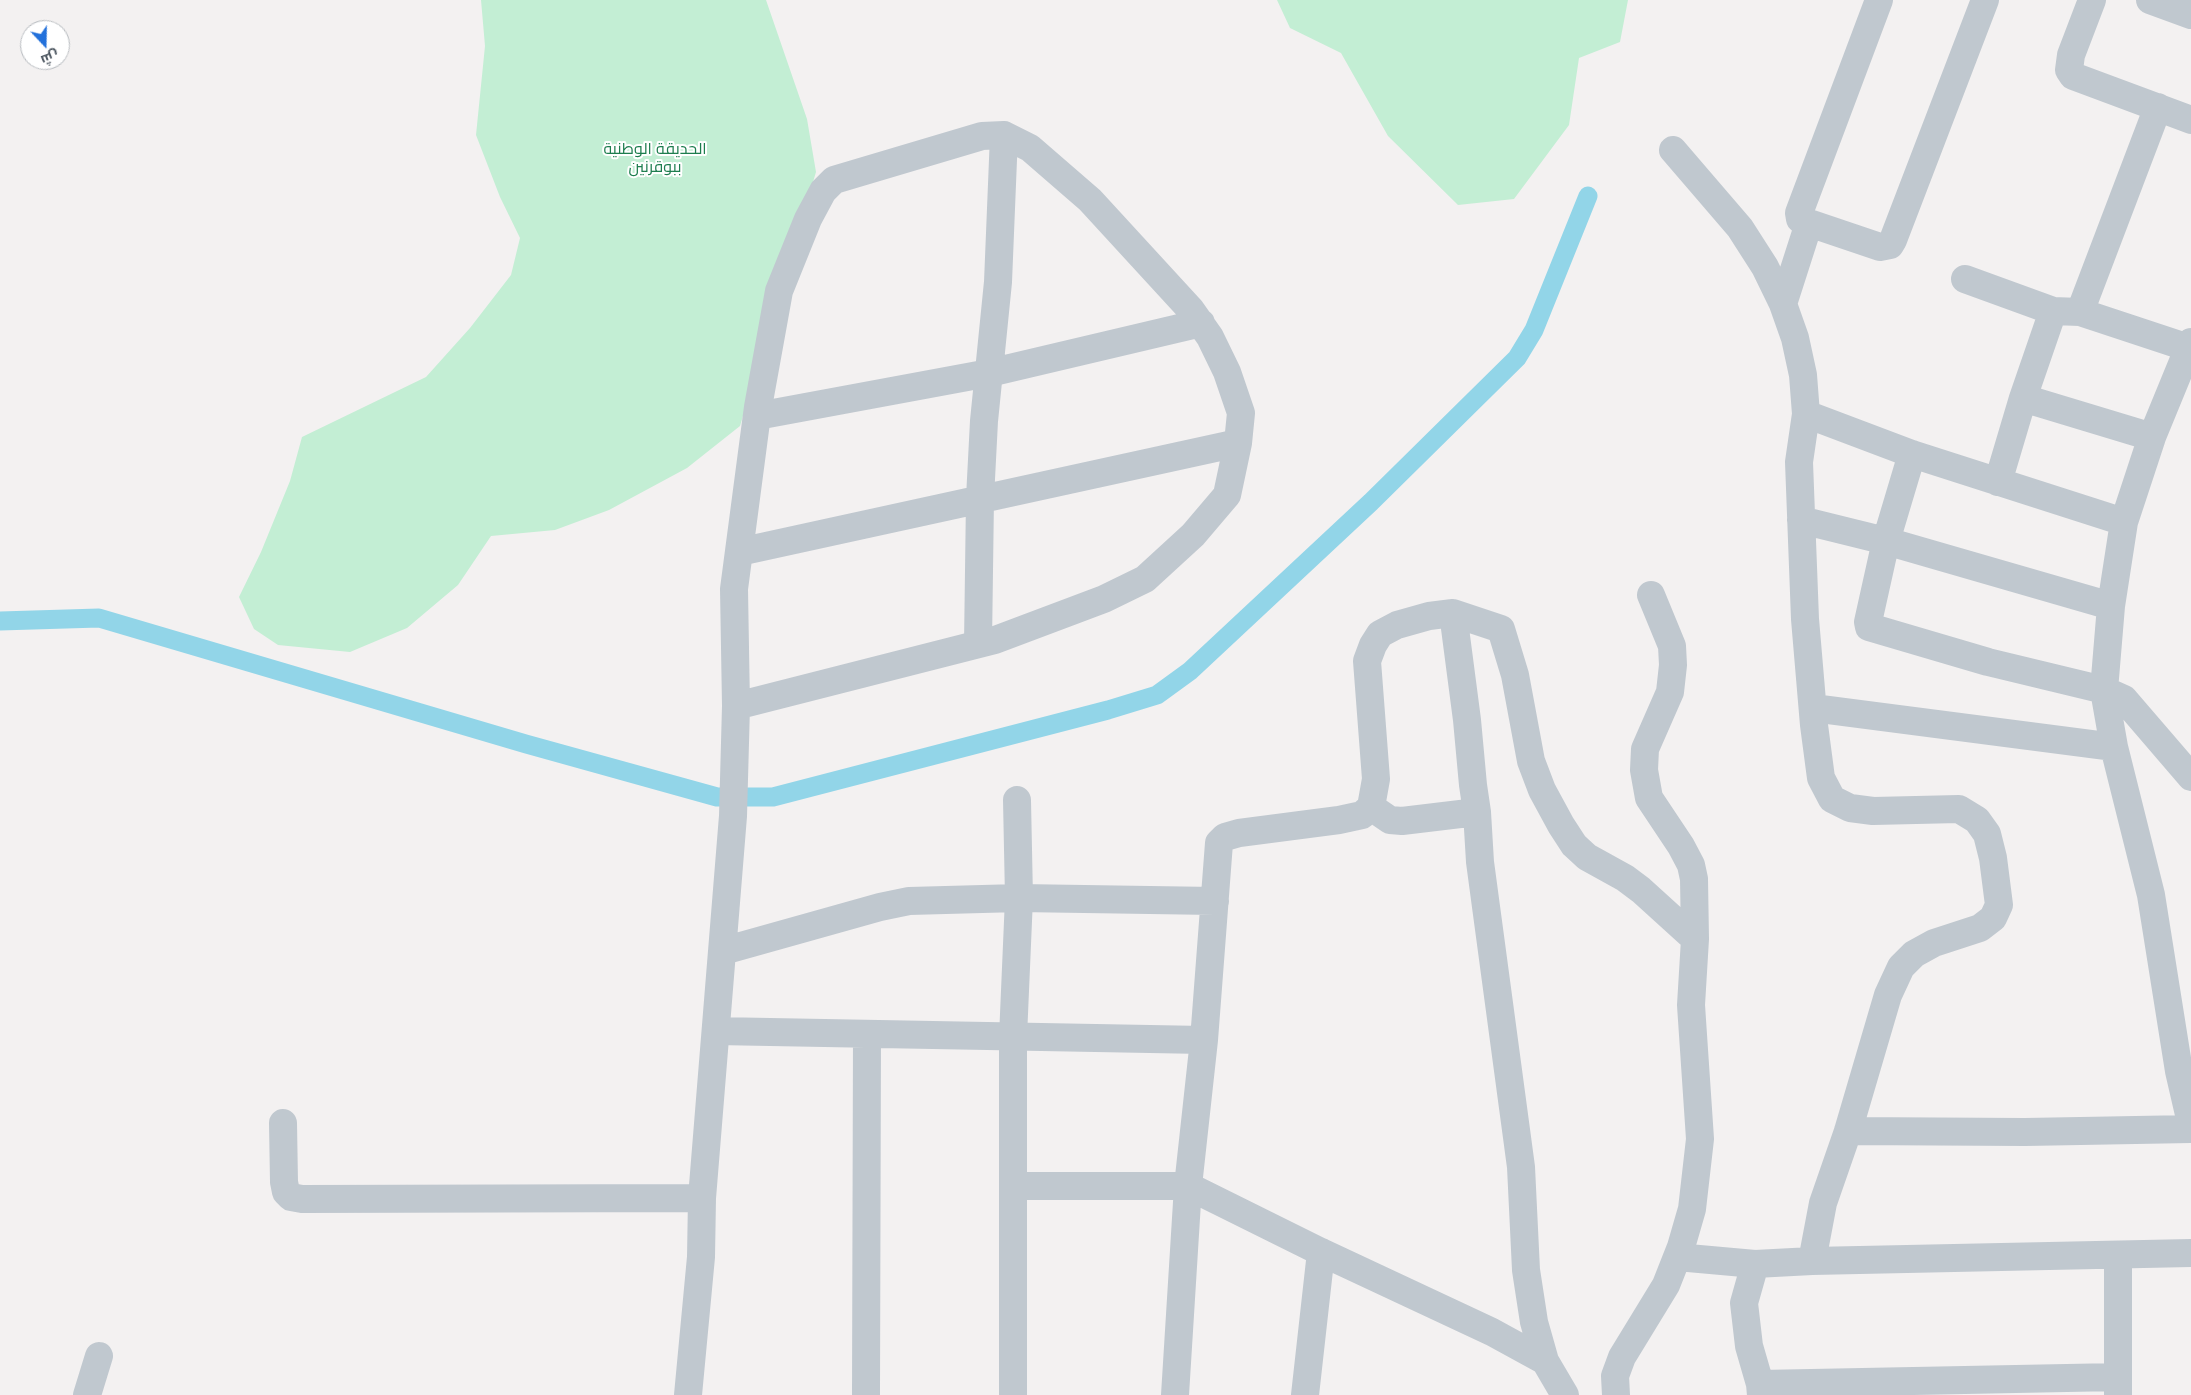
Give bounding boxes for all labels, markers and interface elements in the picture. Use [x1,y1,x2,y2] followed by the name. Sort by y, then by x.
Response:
[20,20,70,70] north arrow
[39,47,62,70] text: ش
[603,139,707,177] park label: الحديقة الوطنية ببوقرنين

